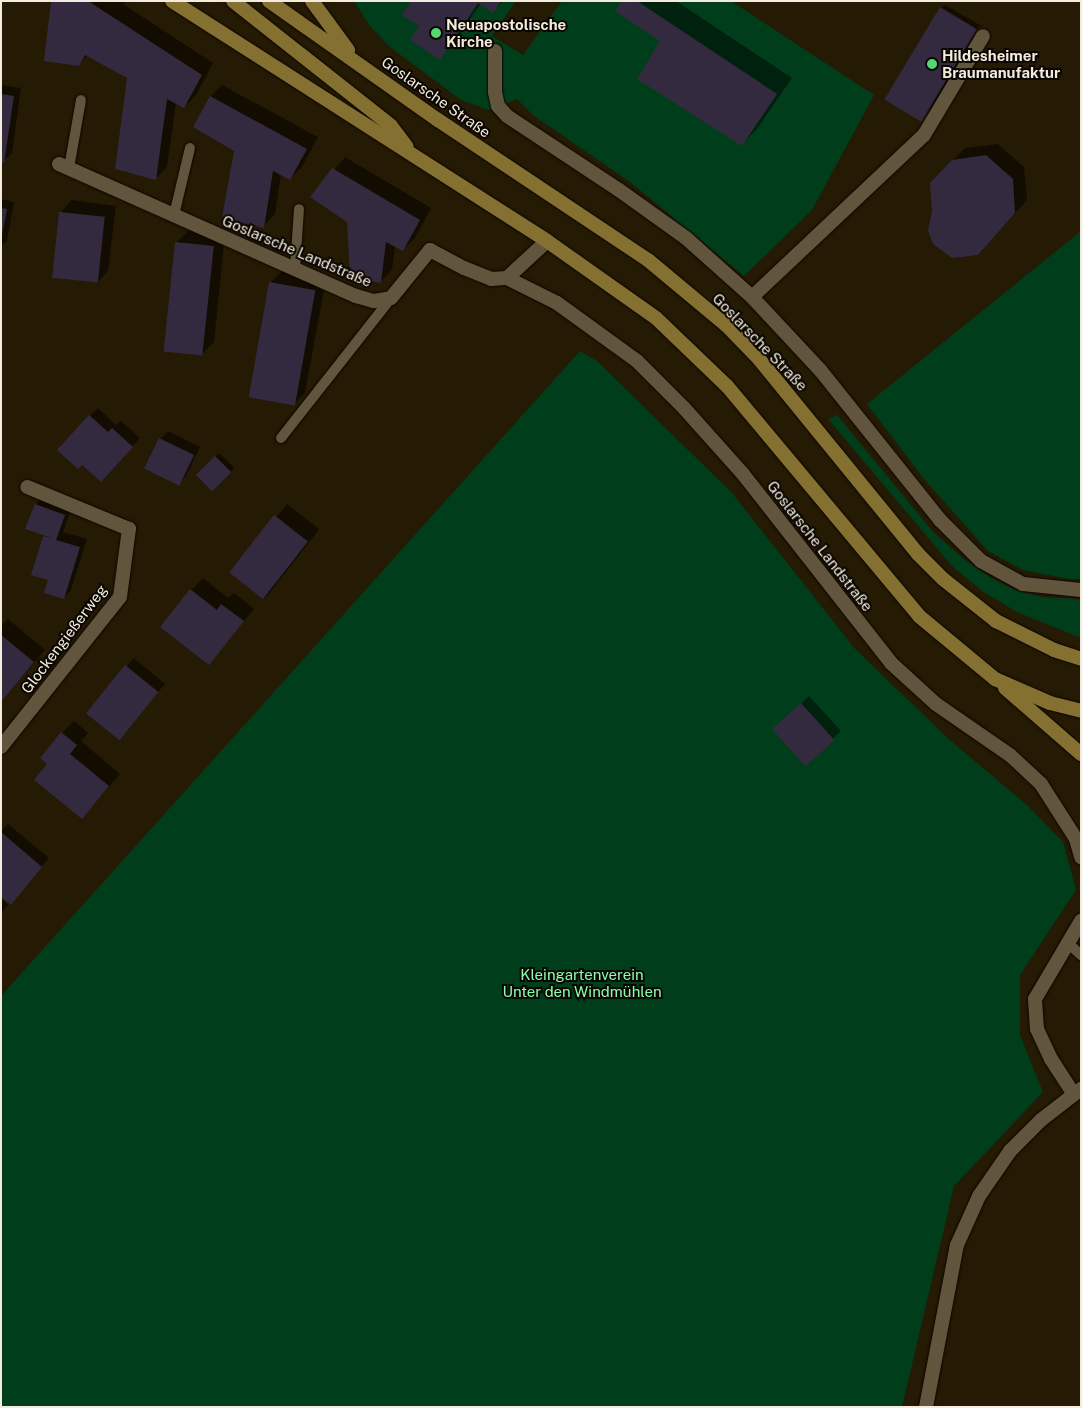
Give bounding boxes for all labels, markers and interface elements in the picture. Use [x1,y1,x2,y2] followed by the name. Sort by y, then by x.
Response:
[446,15,566,50] place label: Neuapostolische Kirche
[430,27,442,39] marker: Neuapostolische Kirche
[942,46,1060,81] place label: Hildesheimer Braumanufaktur
[378,53,494,141] street label: Goslarsche Straße
[926,58,938,70] marker: Hildesheimer Braumanufaktur
[219,211,375,291] street label: Goslarsche Landstraße
[709,289,811,395] street label: Goslarsche Straße
[763,477,877,615] street label: Goslarsche Landstraße
[17,581,111,697] street label: Glockengießerweg
[502,965,662,1000] park label: Kleingartenverein Unter den Windmühlen

